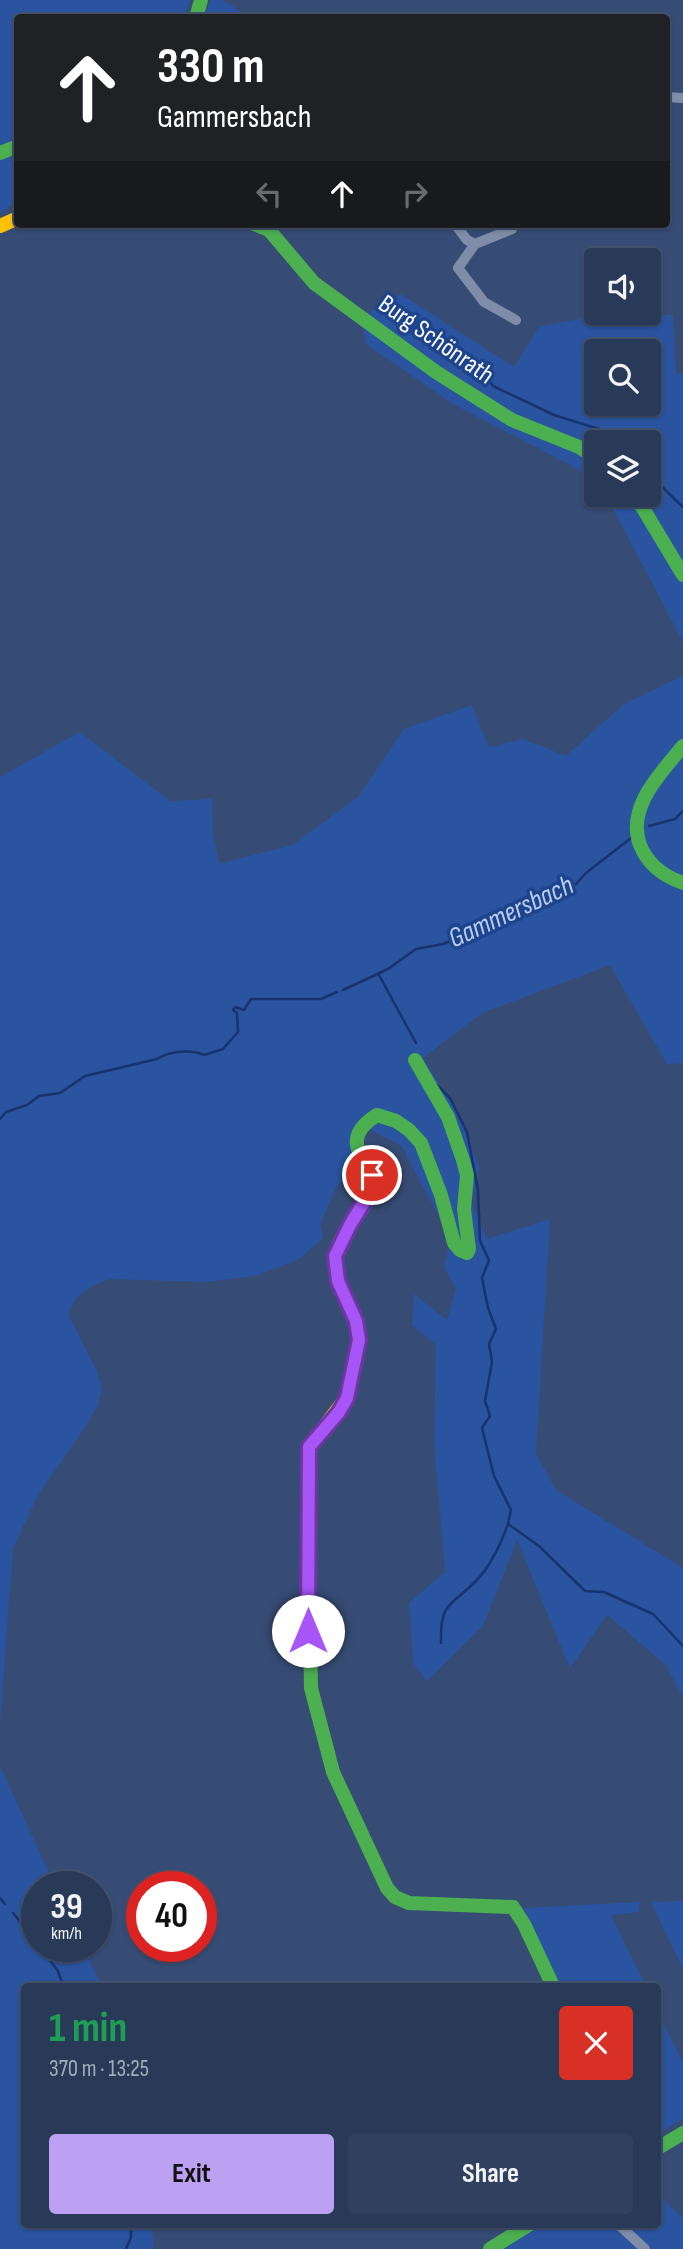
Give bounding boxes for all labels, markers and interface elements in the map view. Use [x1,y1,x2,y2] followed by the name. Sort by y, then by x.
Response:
[157,38,264,97] text: 330 m
[42,42,133,133] icon: ahead
[157,98,311,137] text: Gammersbach
[250,175,288,213] icon: left
[323,175,361,213] icon: ahead
[396,175,434,213] icon: right
[584,248,661,507] map controls
[584,248,661,325] button: sound
[372,289,500,391] street label: Burg Schönrath
[584,339,661,416] button: search
[584,430,661,507] button: layers
[443,869,579,955] water label: Gammersbach
[342,1145,402,1205] pin
[353,1156,391,1194] icon: arrive
[271,1594,345,1668] position arrow
[126,1871,217,1962] speed limit sign: 40
[50,1886,83,1929] text: 39
[51,1923,82,1944] text: km/h
[49,2003,127,2054] text: 1 min
[559,2006,633,2080] button: close
[49,2055,149,2083] text: 370 m · 13:25
[49,2134,334,2214] button: Exit
[348,2134,633,2214] button: Share

